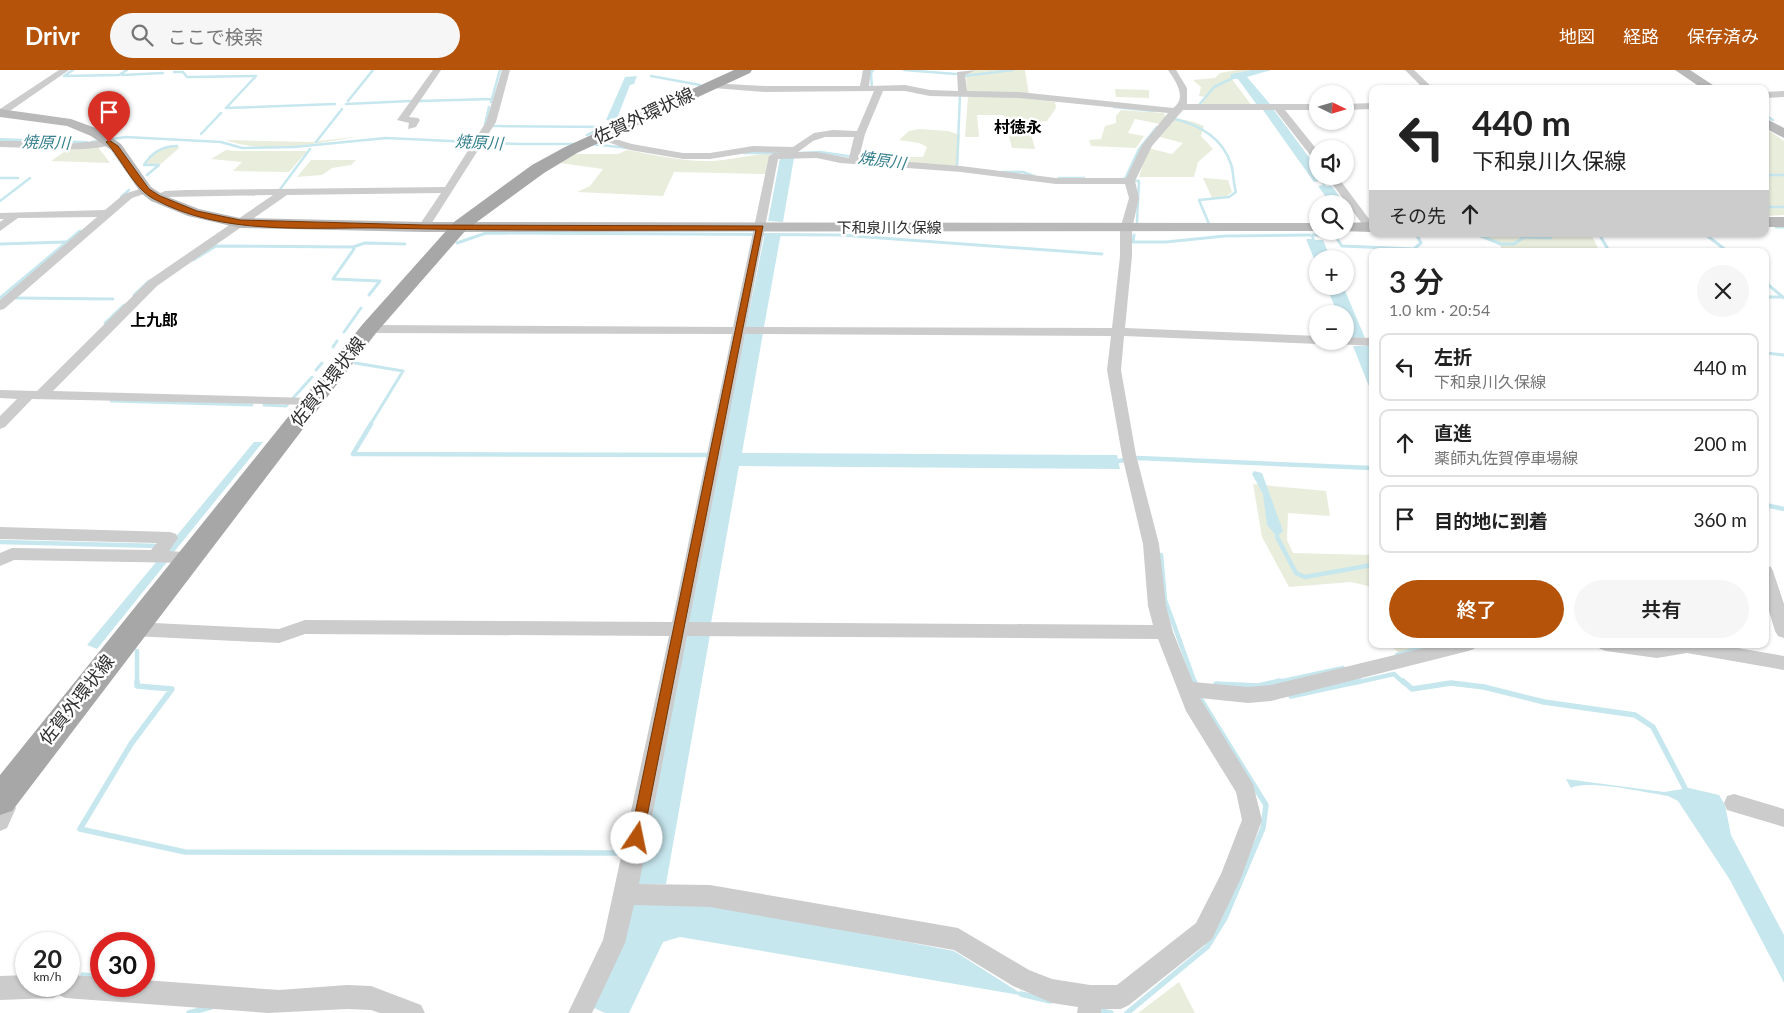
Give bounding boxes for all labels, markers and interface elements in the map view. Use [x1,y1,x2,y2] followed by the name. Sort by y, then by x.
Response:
[110,13,460,58] search box
[25,21,80,50] text: Drivr
[128,21,156,49] icon: search
[168,25,263,48] text: ここで検索
[1559,25,1595,47] text: 地図
[1623,25,1659,47] text: 経路
[1687,25,1759,47] text: 保存済み
[590,82,697,148] street label: 佐賀外環状線
[1309,85,1354,130] north arrow
[1309,85,1354,350] map controls
[88,91,130,142] pin
[95,98,123,126] icon: arrive
[1472,101,1571,143] text: 440 m
[1389,105,1454,170] icon: left
[994,117,1042,136] district label: 村徳永
[22,131,72,152] water label: 焼原川
[455,131,505,152] water label: 焼原川
[1309,140,1354,185] button: sound
[857,147,909,173] water label: 焼原川
[1472,147,1626,174] text: 下和泉川久保線
[1309,195,1354,240] button: search
[1456,200,1484,228] icon: ahead
[1389,204,1446,227] text: その先
[836,218,942,236] street label: 下和泉川久保線
[1309,250,1354,295] button: +
[1389,263,1444,299] text: 3 分
[1697,265,1749,317] button: close
[1389,300,1490,319] text: 1.0 km · 20:54
[1309,305,1354,350] button: −
[130,310,178,329] district label: 上九郎
[285,332,369,431] street label: 佐賀外環状線
[1434,345,1472,368] text: 左折
[1391,353,1419,381] icon: left
[1693,356,1747,379] text: 440 m
[1434,372,1546,391] text: 下和泉川久保線
[1434,421,1472,444] text: 直進
[1391,429,1419,457] icon: ahead
[1693,432,1747,455] text: 200 m
[1434,448,1578,467] text: 薬師丸佐賀停車場線
[1391,505,1419,533] icon: arrive
[1693,508,1747,531] text: 360 m
[1434,509,1548,532] text: 目的地に到着
[1389,580,1564,638] button: 終了
[1574,580,1749,638] button: 共有
[34,650,118,749] street label: 佐賀外環状線
[610,811,662,863] position arrow
[90,932,155,997] speed limit sign: 30
[33,943,62,973] text: 20
[33,969,62,984] text: km/h

